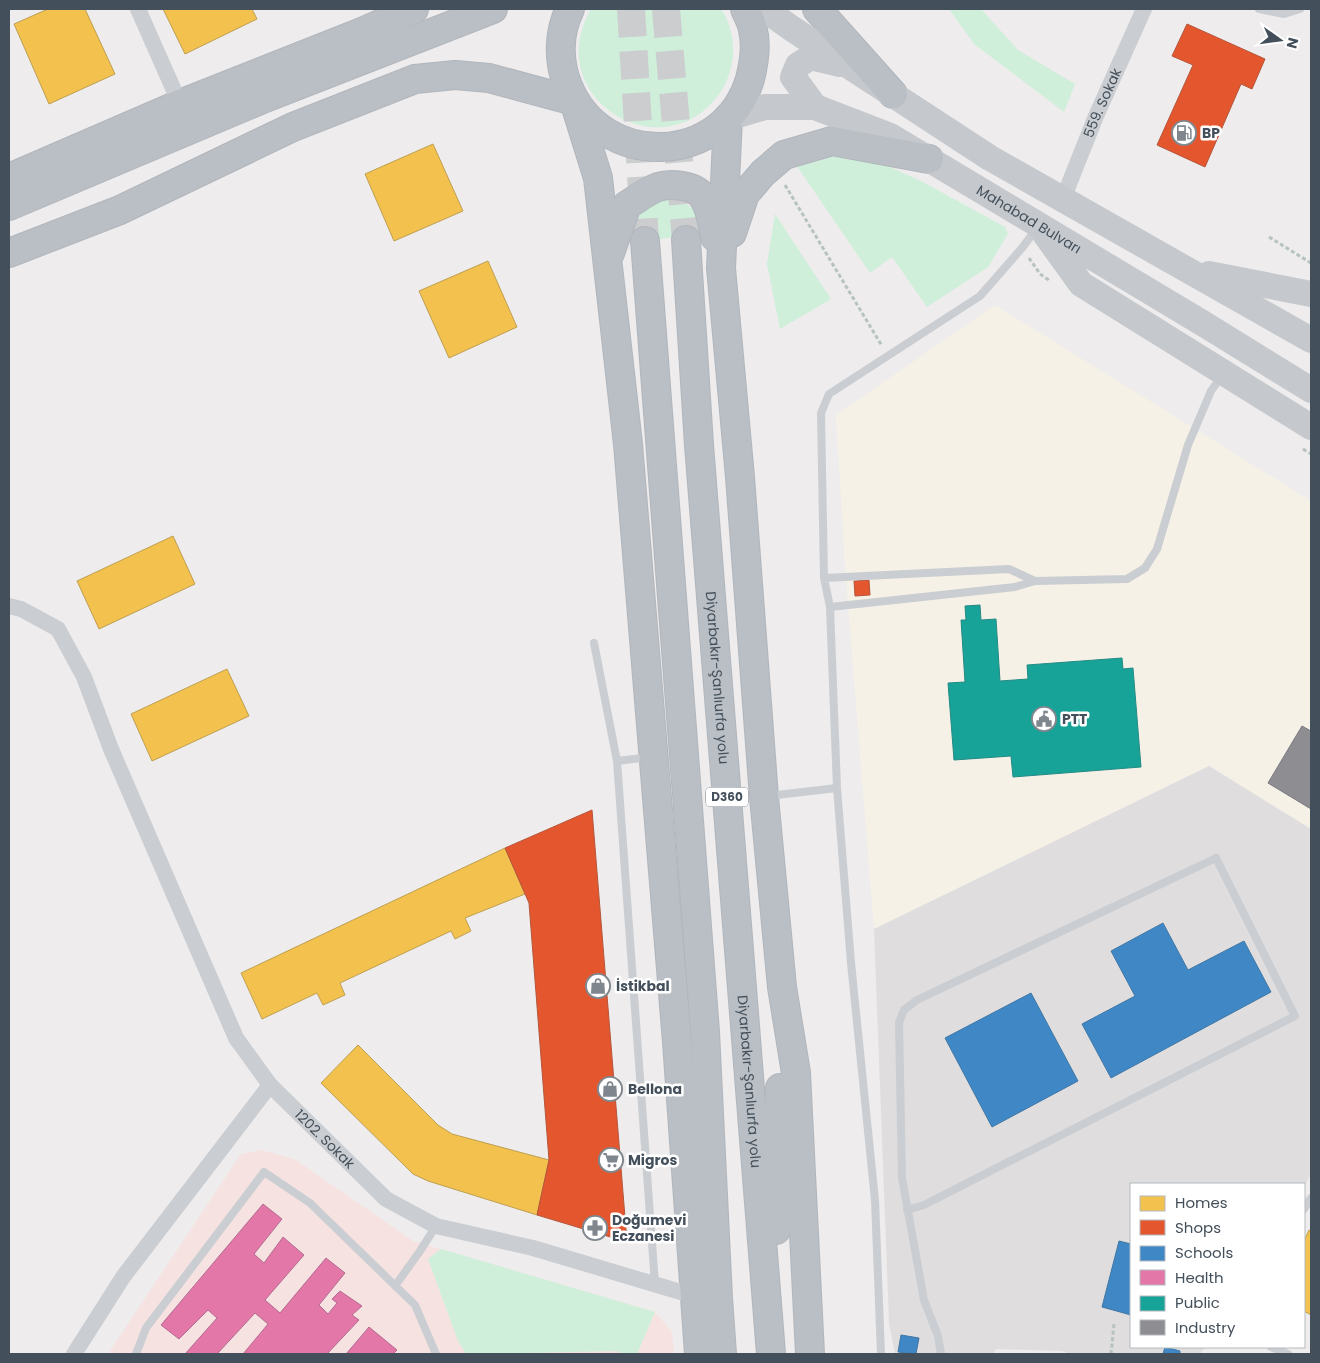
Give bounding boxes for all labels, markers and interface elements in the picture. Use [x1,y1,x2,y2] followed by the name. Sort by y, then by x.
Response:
[1255,15,1305,65] north arrow
[1282,36,1304,51] text: N
[1078,64,1127,141] street label: 559. Sokak
[1171,120,1197,146] fuel station icon: BP
[1202,123,1220,143] place label: BP
[973,180,1085,258] street label: Mahabad Bulvarı
[701,591,734,765] street label: Diyarbakır-Şanlıurfa yolu
[1031,706,1057,732] public building icon: PTT
[1062,709,1087,729] place label: PTT
[706,788,748,806] road number: D360
[585,973,611,999] shop icon: İstikbal
[616,976,670,996] place label: İstikbal
[733,994,766,1169] street label: Diyarbakır-Şanlıurfa yolu
[597,1076,623,1102] shop icon: Bellona
[628,1079,682,1099] place label: Bellona
[290,1105,360,1174] street label: 1202. Sokak
[598,1147,624,1173] supermarket icon: Migros
[628,1150,677,1170] place label: Migros
[1130,1183,1305,1348] legend
[1175,1192,1228,1213] text: Homes
[612,1210,686,1246] place label: Doğumevi Eczanesi
[582,1215,608,1241] pharmacy icon: Doğumevi Eczanesi
[1175,1217,1221,1238] text: Shops
[1175,1242,1233,1263] text: Schools
[1175,1267,1224,1288] text: Health
[1175,1292,1220,1313] text: Public
[1175,1317,1236,1338] text: Industry

